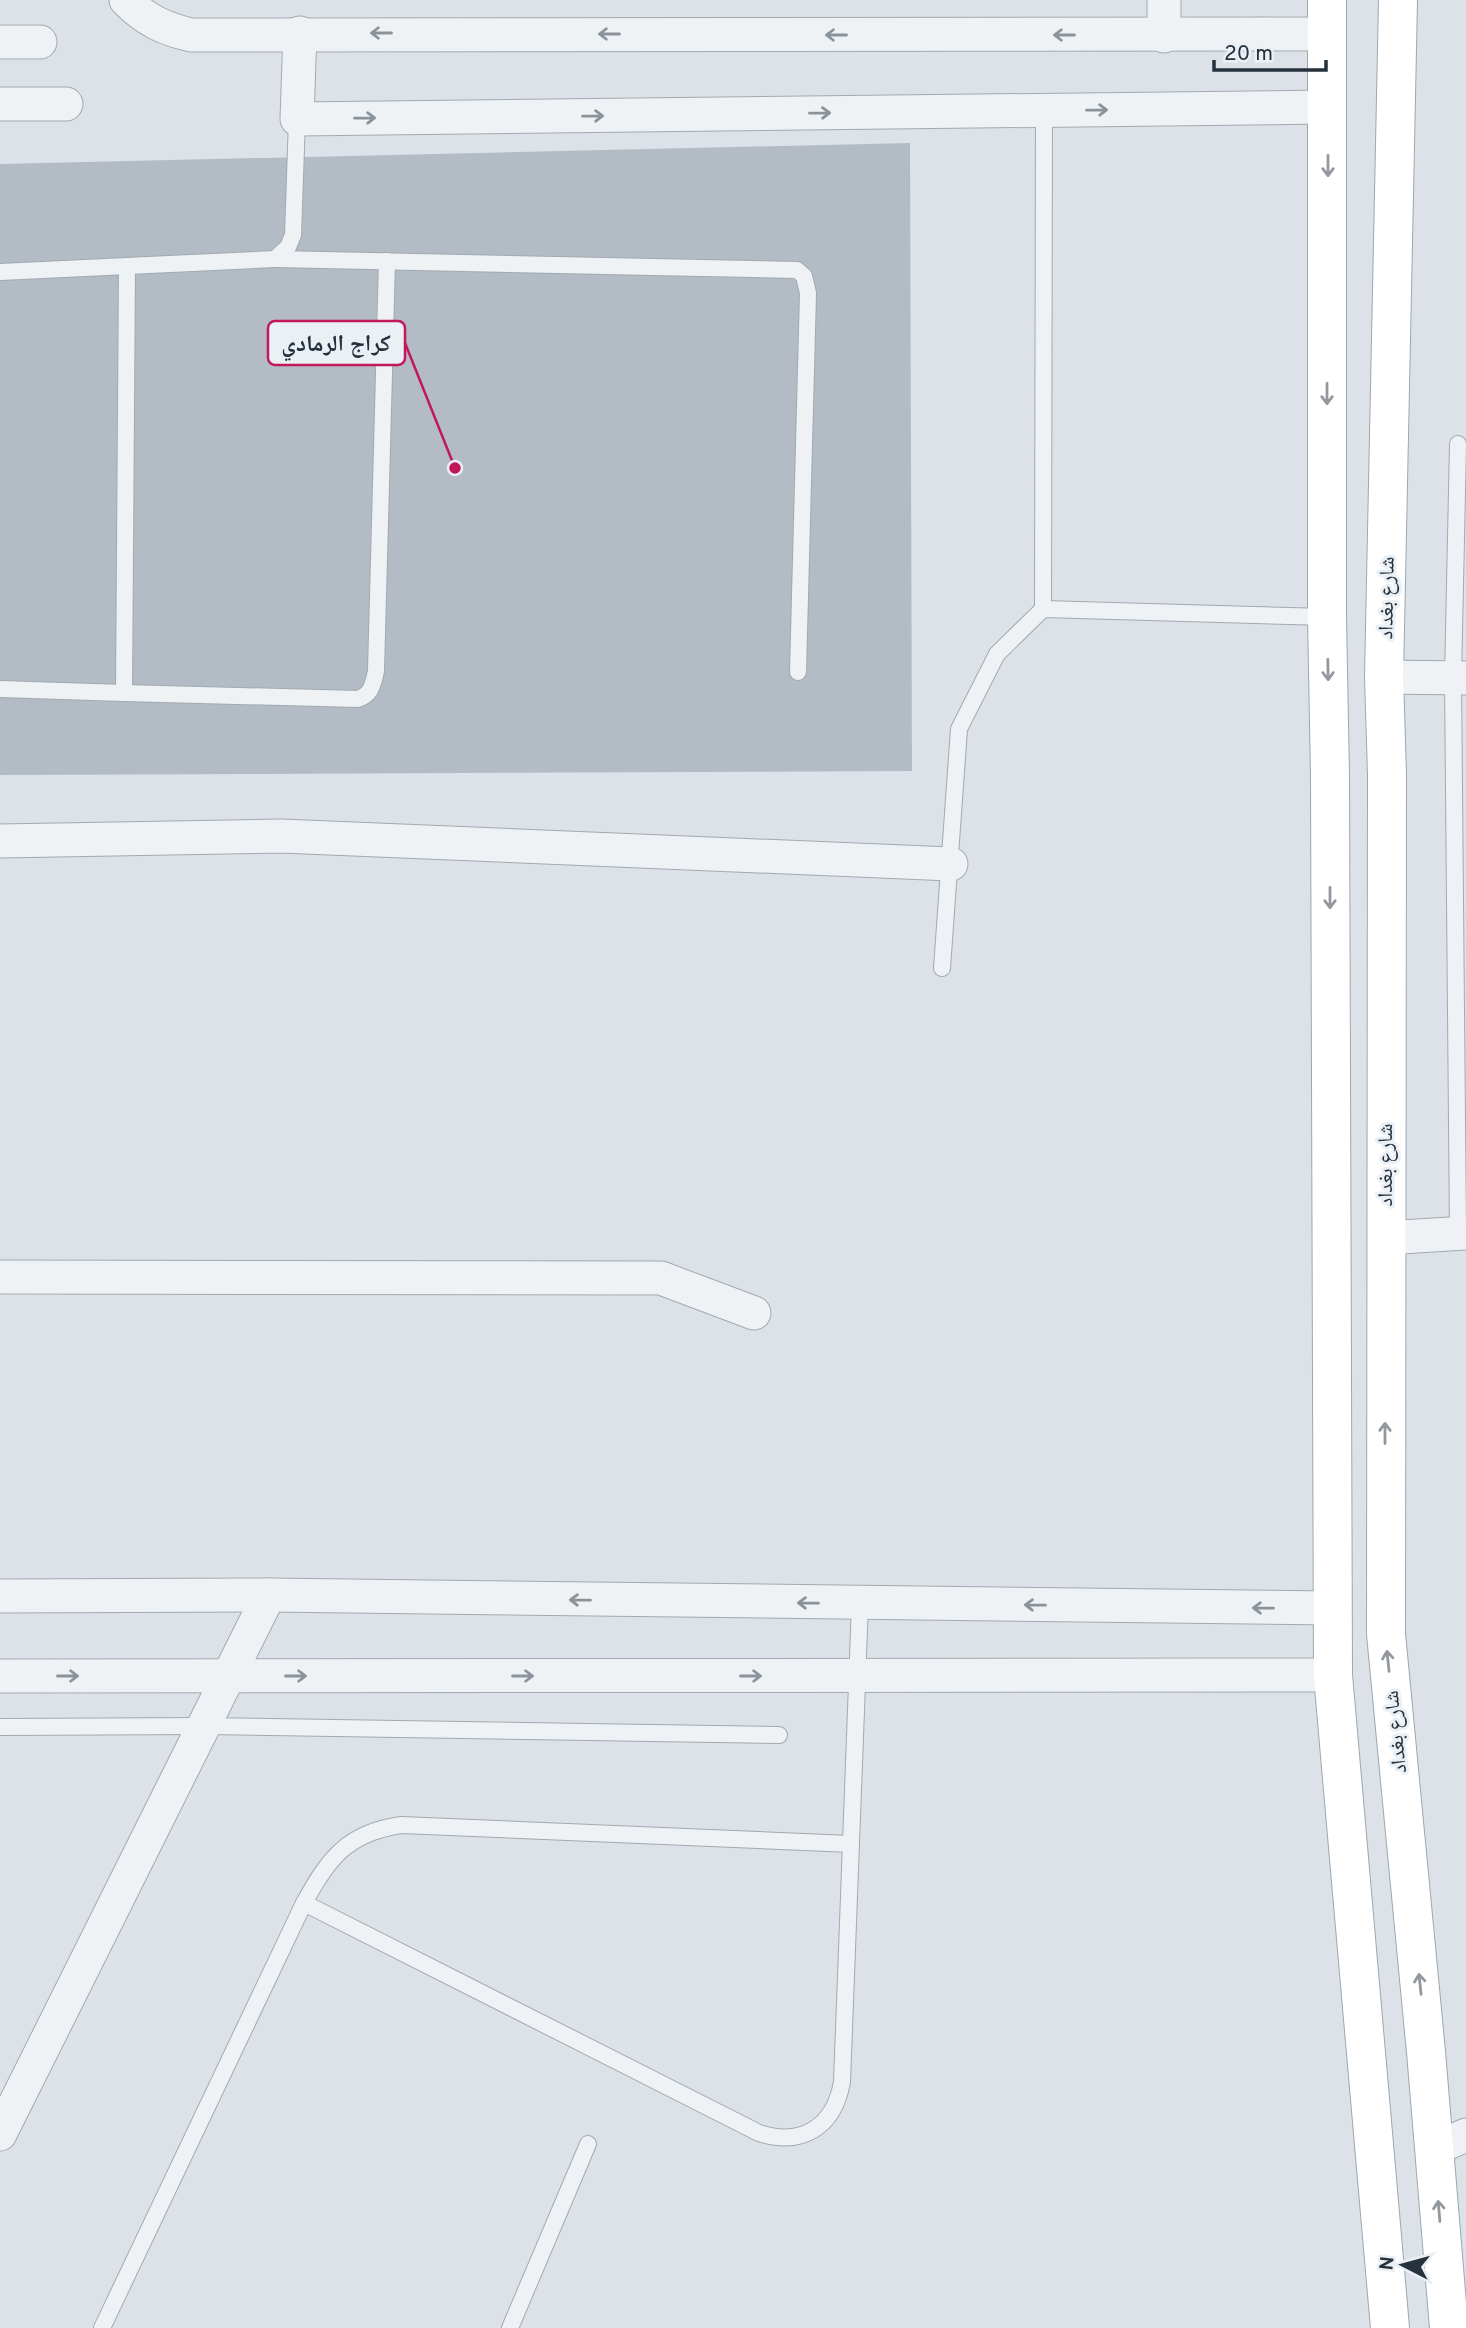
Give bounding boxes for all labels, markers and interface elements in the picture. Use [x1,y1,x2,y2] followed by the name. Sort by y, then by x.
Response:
[370,26,393,40] one-way arrow
[597,27,620,41] one-way arrow
[825,28,848,42] one-way arrow
[1052,28,1075,42] one-way arrow
[1214,28,1326,72] scale bar
[1224,41,1273,68] text: 20 m
[1085,103,1108,117] one-way arrow
[809,106,832,120] one-way arrow
[581,109,604,122] one-way arrow
[354,111,377,125] one-way arrow
[1321,154,1335,177] one-way arrow
[268,321,405,365] callout: كراج الرمادي
[281,331,391,362] text: كراج الرمادي
[1320,382,1334,405] one-way arrow
[1373,556,1402,640] street label: شارع بغداد
[1321,658,1335,681] one-way arrow
[1323,886,1337,909] one-way arrow
[1373,1124,1400,1206] street label: شارع بغداد
[1378,1422,1392,1445] one-way arrow
[569,1593,592,1606] one-way arrow
[797,1596,820,1610] one-way arrow
[1024,1599,1047,1612] one-way arrow
[1252,1601,1275,1614] one-way arrow
[1382,1650,1395,1672] one-way arrow
[56,1669,79,1683] one-way arrow
[284,1669,307,1683] one-way arrow
[511,1669,534,1683] one-way arrow
[739,1669,762,1683] one-way arrow
[1379,1689,1414,1775] street label: شارع بغداد
[1413,1974,1426,1996] one-way arrow
[1432,2200,1445,2223] one-way arrow
[1368,2230,1438,2300] north arrow
[1375,2255,1401,2271] text: N

